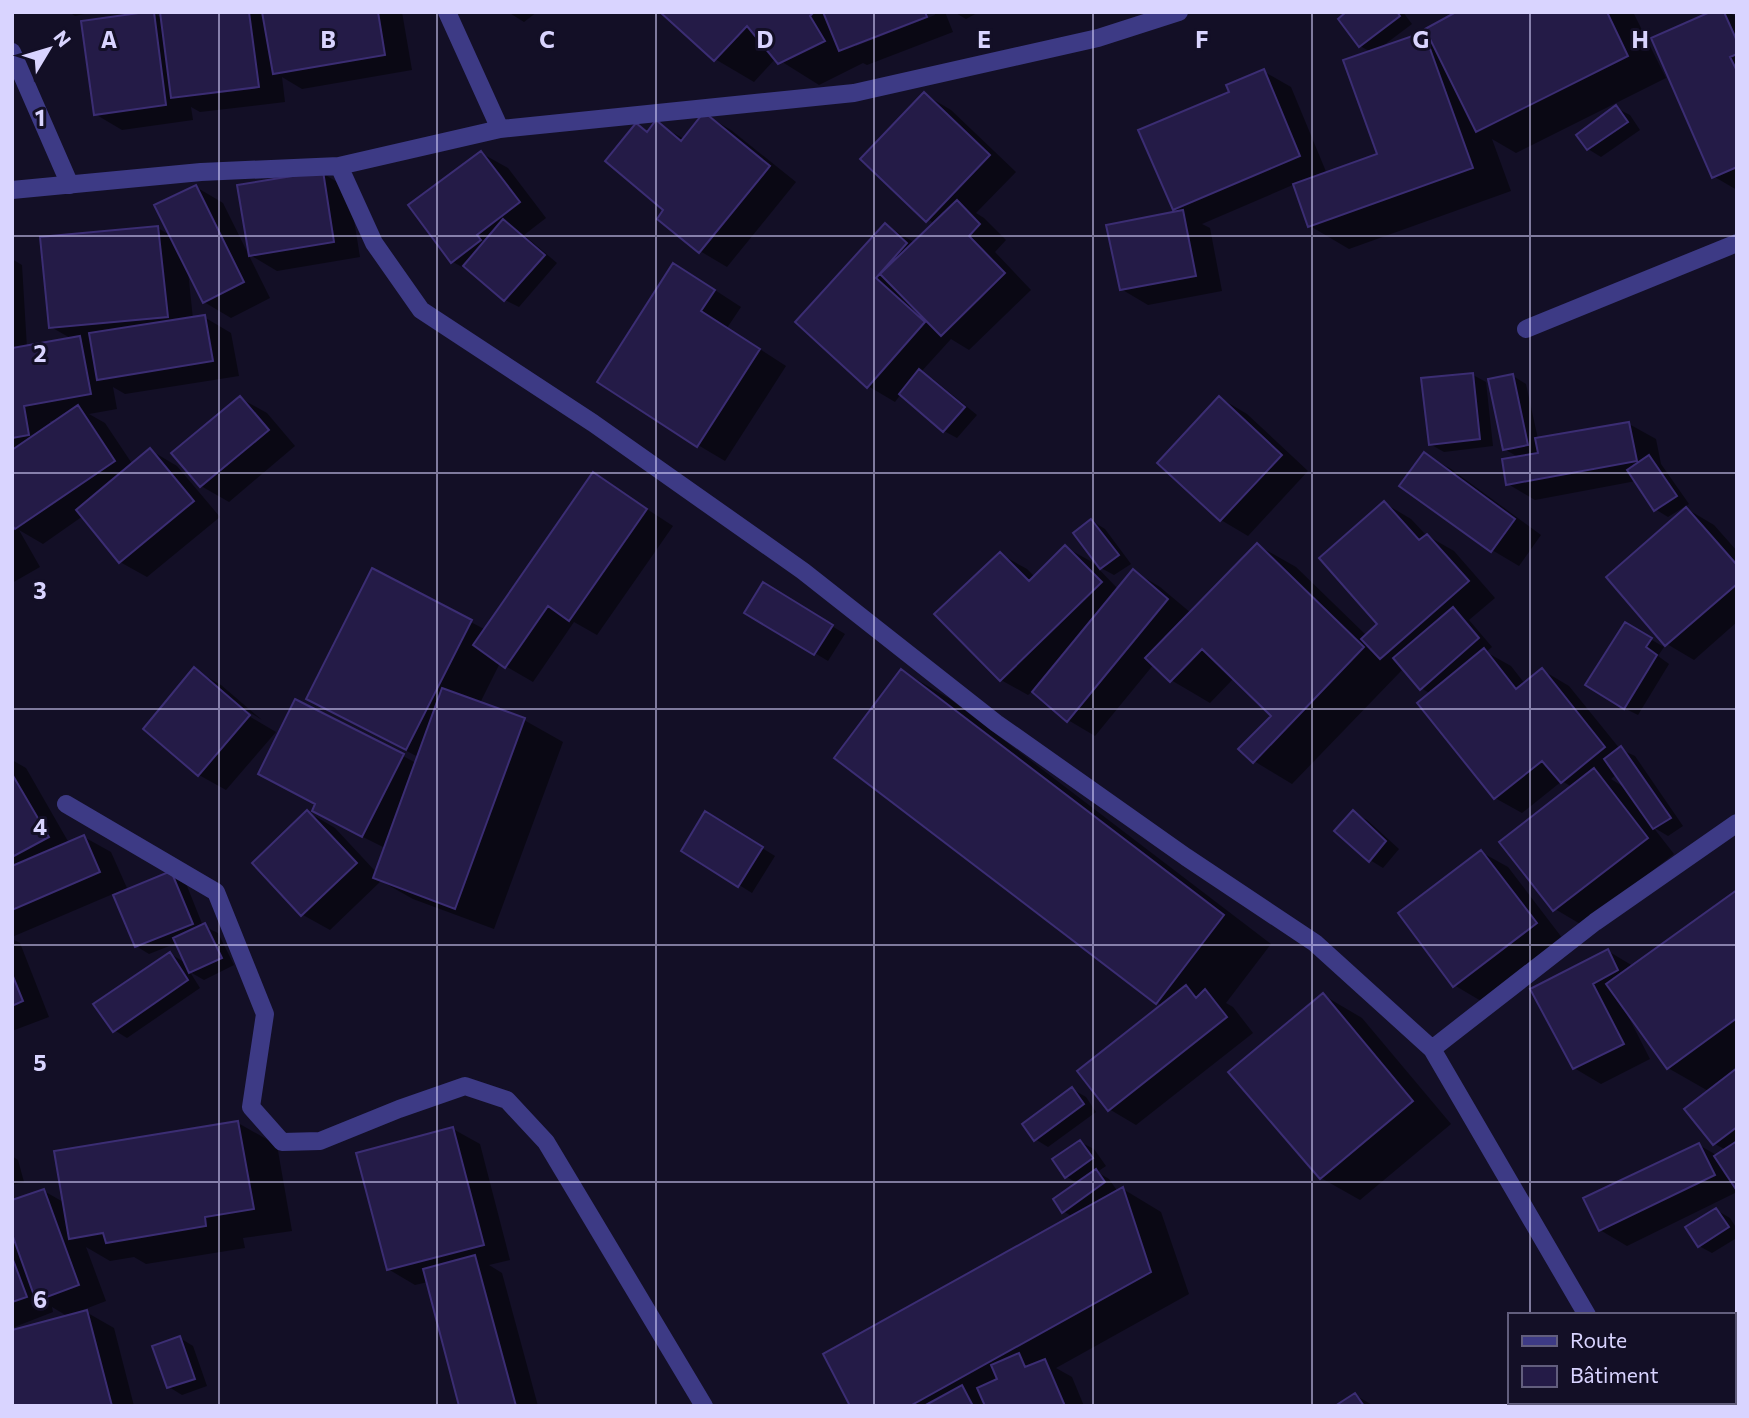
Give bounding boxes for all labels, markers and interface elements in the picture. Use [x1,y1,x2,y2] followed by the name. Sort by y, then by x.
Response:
[14,14,84,84] north arrow
[101,25,118,53] text: A
[320,25,336,53] text: B
[539,25,555,53] text: C
[757,25,774,53] text: D
[977,25,991,53] text: E
[1195,25,1209,53] text: F
[1413,25,1429,53] text: G
[1631,25,1649,53] text: H
[49,26,76,51] text: N
[35,103,45,131] text: 1
[33,339,47,367] text: 2
[33,576,47,604] text: 3
[33,812,47,840] text: 4
[33,1048,47,1076] text: 5
[33,1285,47,1313] text: 6
[1508,1313,1735,1404] legend
[1570,1327,1627,1352] text: Route
[1570,1362,1659,1387] text: Bâtiment

